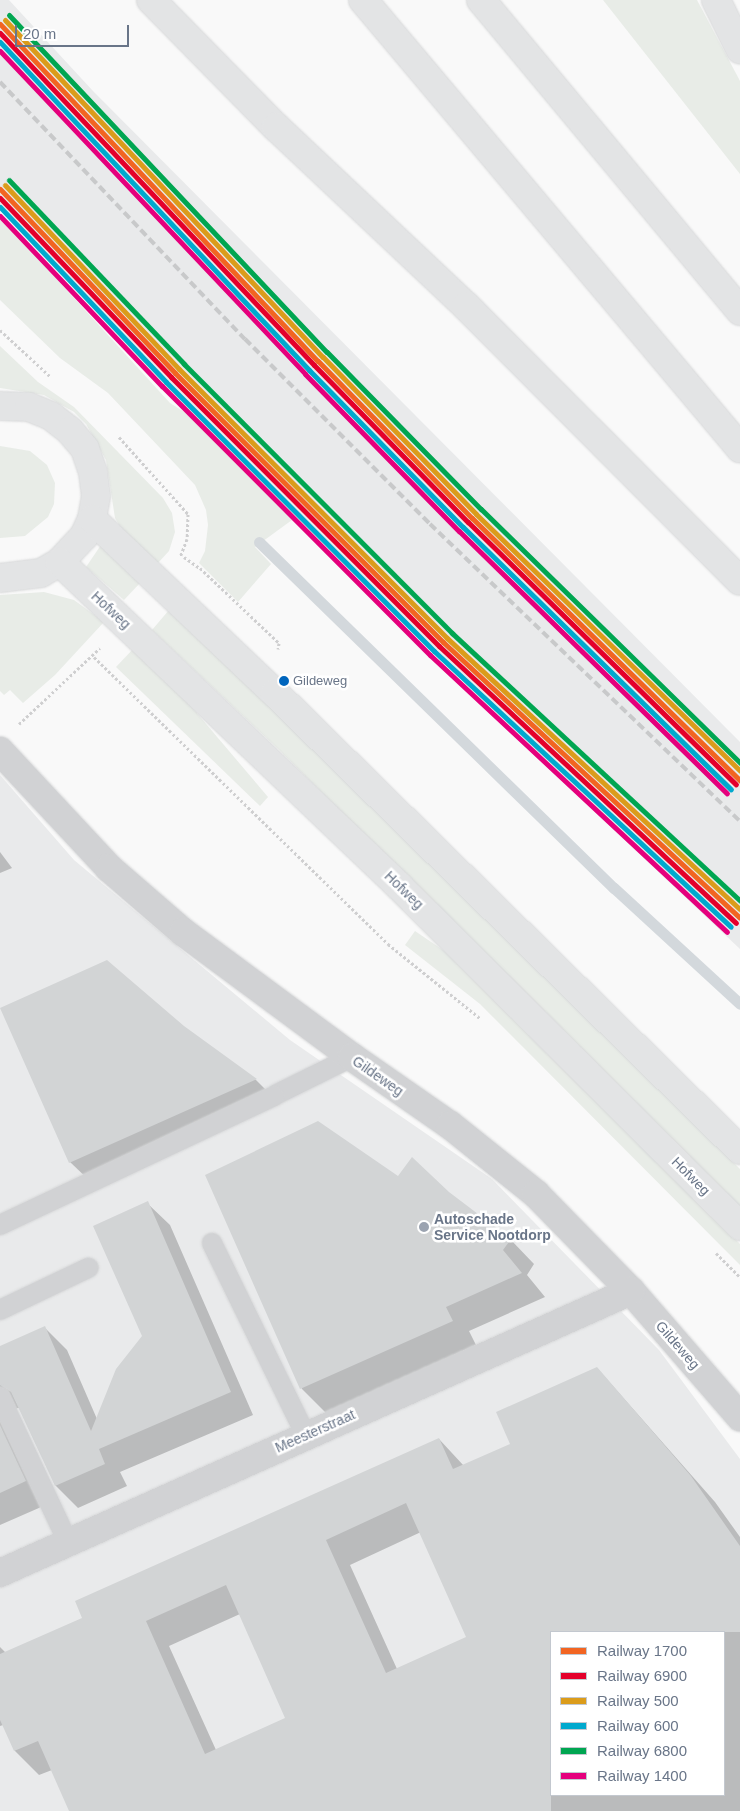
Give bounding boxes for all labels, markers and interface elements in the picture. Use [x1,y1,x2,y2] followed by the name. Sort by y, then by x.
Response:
[18,15,131,47] scale bar
[23,25,56,42] text: 20 m
[88,588,134,632] street label: Hofweg
[293,673,347,689] place label: Gildeweg
[279,676,289,686] marker: Gildeweg
[381,867,427,913] street label: Hofweg
[349,1052,407,1100] street label: Gildeweg
[668,1153,714,1199] street label: Hofweg
[434,1211,551,1244] place label: Autoschade Service Nootdorp
[418,1221,430,1233] marker: Autoschade Service Nootdorp
[653,1317,703,1373] street label: Gildeweg
[272,1406,358,1456] street label: Meesterstraat
[550,1631,725,1796] legend
[597,1642,687,1659] text: Railway 1700
[597,1667,687,1684] text: Railway 6900
[597,1692,679,1709] text: Railway 500
[597,1717,679,1734] text: Railway 600
[597,1742,687,1759] text: Railway 6800
[597,1767,687,1784] text: Railway 1400

